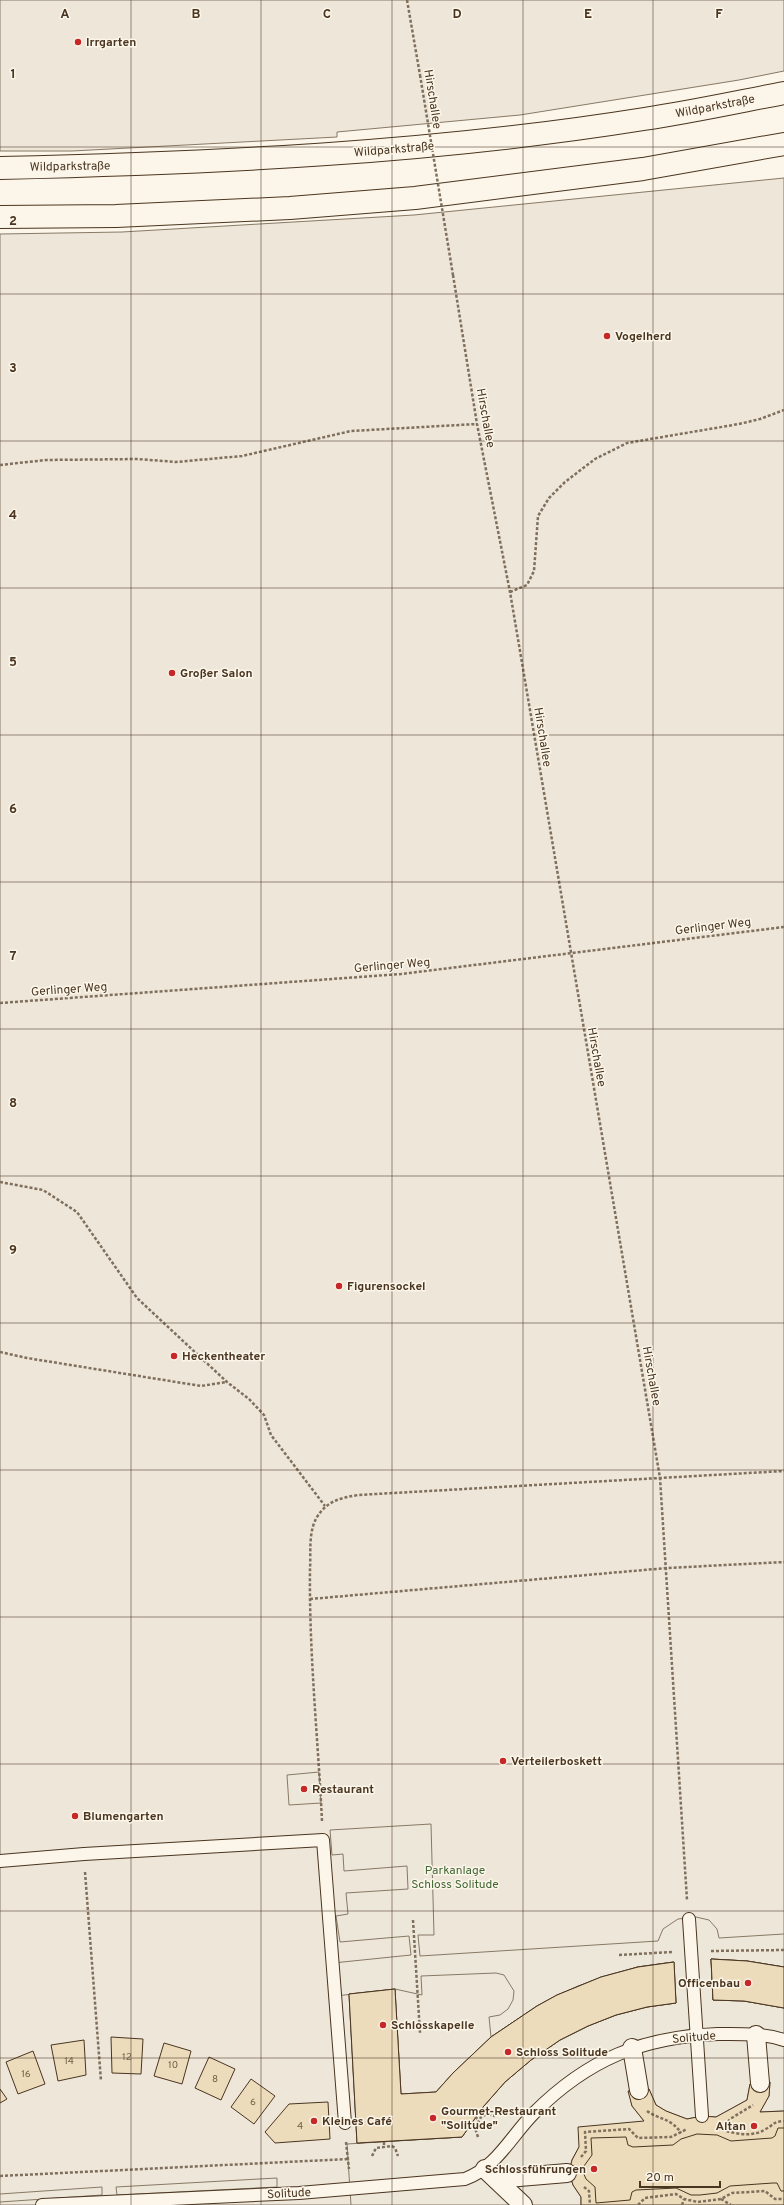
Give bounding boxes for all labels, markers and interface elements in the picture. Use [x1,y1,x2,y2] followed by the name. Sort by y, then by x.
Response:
[60,7,70,23] text: A
[192,7,201,23] text: B
[323,7,331,23] text: C
[452,7,462,23] text: D
[584,7,592,23] text: E
[715,7,723,23] text: F
[86,35,136,51] place label: Irrgarten
[73,37,83,47] marker: Irrgarten
[10,67,16,83] text: 1
[419,68,445,130] street label: Hirschallee
[674,91,756,123] street label: Wildparkstraße
[353,139,435,161] street label: Wildparkstraße
[30,158,110,176] street label: Wildparkstraße
[9,214,17,230] text: 2
[615,329,671,345] place label: Vogelherd
[602,331,612,341] marker: Vogelherd
[9,361,17,377] text: 3
[472,387,498,449] street label: Hirschallee
[9,508,17,524] text: 4
[9,655,17,671] text: 5
[180,666,253,682] place label: Großer Salon
[167,668,177,678] marker: Großer Salon
[529,706,555,768] street label: Hirschallee
[9,802,17,818] text: 6
[674,914,752,940] street label: Gerlinger Weg
[10,949,17,965] text: 7
[353,955,431,977] street label: Gerlinger Weg
[30,979,108,1001] street label: Gerlinger Weg
[583,1026,609,1088] street label: Hirschallee
[9,1096,17,1112] text: 8
[9,1243,17,1259] text: 9
[347,1279,426,1295] place label: Figurensockel
[334,1281,344,1291] marker: Figurensockel
[638,1345,664,1407] street label: Hirschallee
[182,1349,265,1365] place label: Heckentheater
[169,1351,179,1361] marker: Heckentheater
[511,1754,602,1770] place label: Verteilerboskett
[498,1756,508,1766] marker: Verteilerboskett
[312,1782,374,1798] place label: Restaurant
[299,1784,309,1794] marker: Restaurant
[83,1809,164,1825] place label: Blumengarten
[70,1811,80,1821] marker: Blumengarten
[411,1863,499,1893] park label: Parkanlage Schloss Solitude
[678,1976,740,1992] place label: Officenbau
[743,1978,753,1988] marker: Officenbau
[391,2018,475,2034] place label: Schlosskapelle
[378,2020,388,2030] marker: Schlosskapelle
[671,2028,717,2048] street label: Solitude
[516,2045,608,2061] place label: Schloss Solitude
[503,2047,513,2057] marker: Schloss Solitude
[122,2051,132,2064] house number: 12
[64,2055,74,2068] house number: 14
[168,2059,178,2072] house number: 10
[21,2068,31,2081] house number: 16
[212,2073,218,2086] house number: 8
[250,2096,256,2109] house number: 6
[441,2104,556,2134] place label: Gourmet-Restaurant "Solitude"
[428,2113,438,2123] marker: Gourmet-Restaurant "Solitude"
[322,2114,392,2130] place label: Kleines Café
[309,2116,319,2126] marker: Kleines Café
[715,2119,746,2135] place label: Altan
[297,2120,303,2133] house number: 4
[749,2121,759,2131] marker: Altan
[485,2162,586,2178] place label: Schlossführungen
[640,2163,720,2189] scale bar
[589,2164,599,2174] marker: Schlossführungen
[646,2170,674,2186] text: 20 m
[267,2185,311,2203] street label: Solitude

